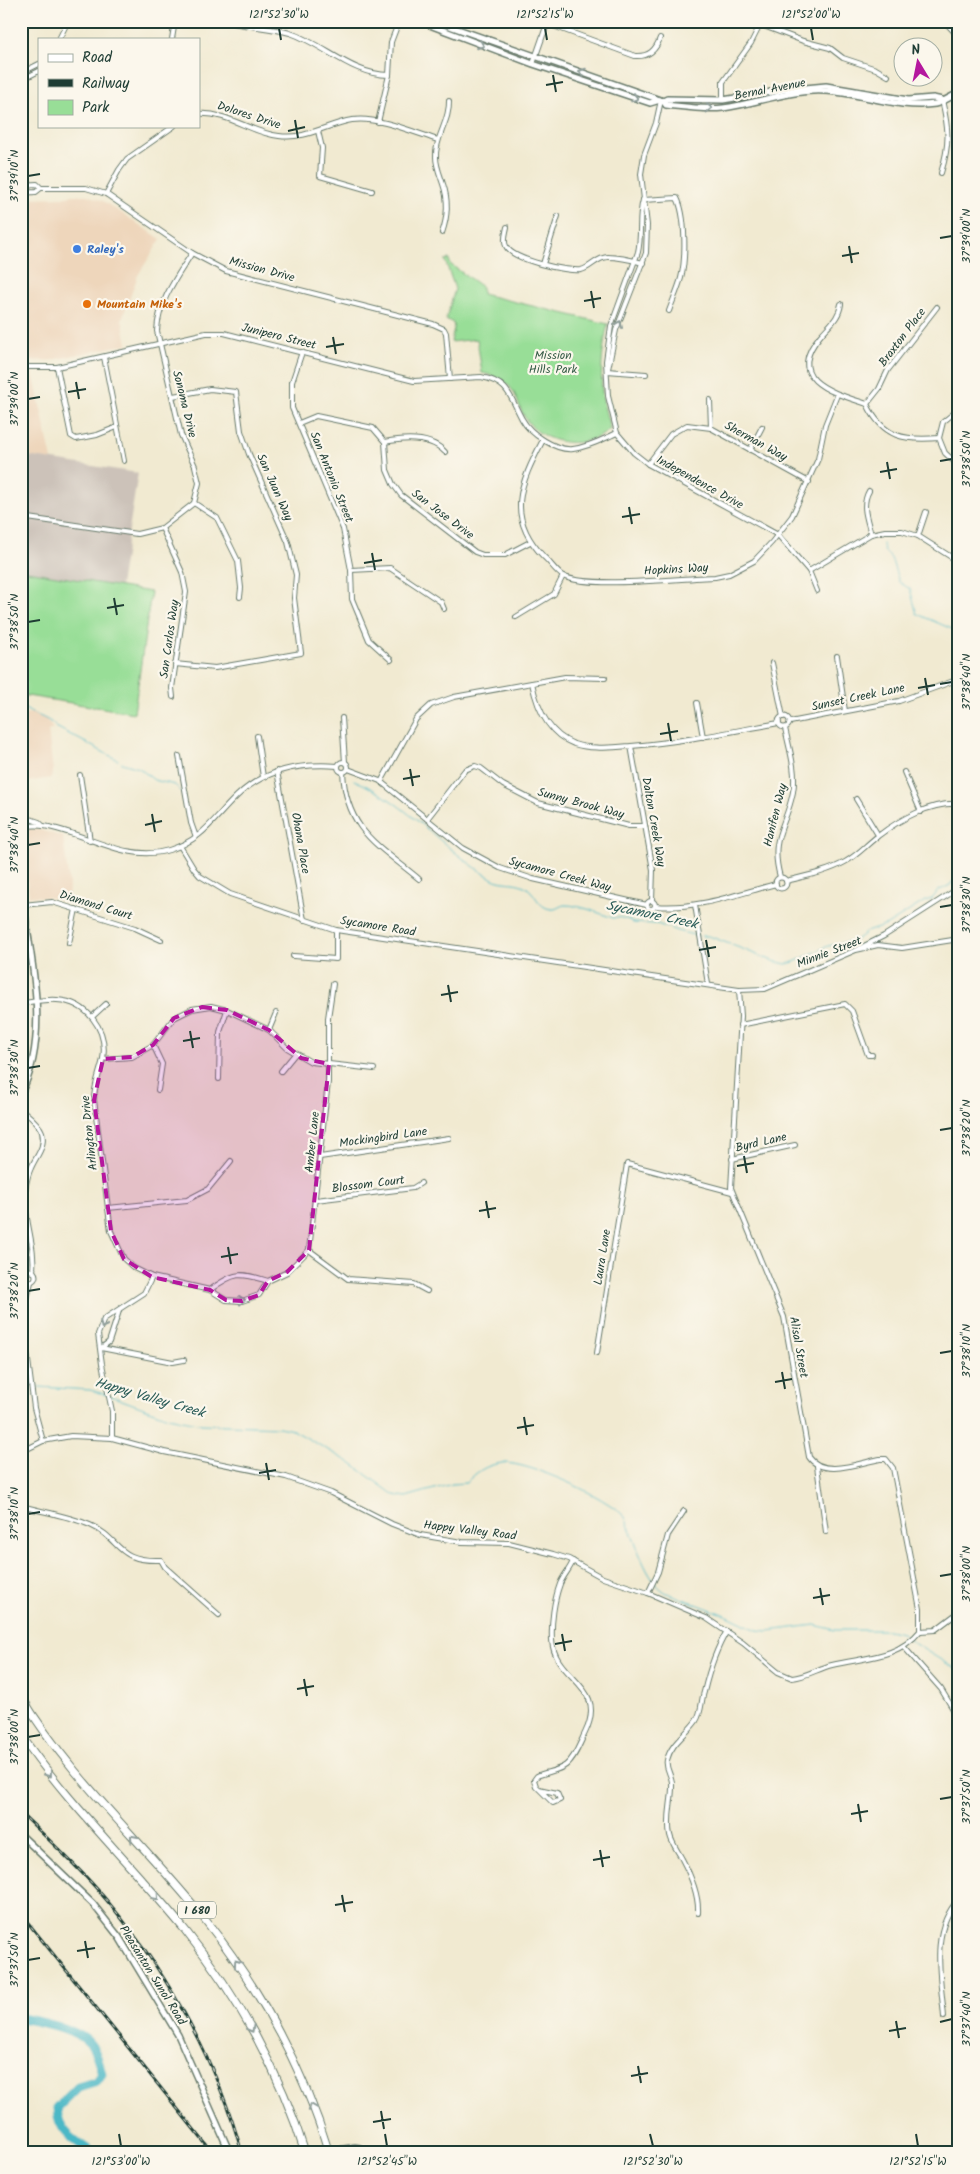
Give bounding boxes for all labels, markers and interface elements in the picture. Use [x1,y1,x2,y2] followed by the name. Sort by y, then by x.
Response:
[249,5,309,24] text: 121°52'30"W
[516,5,574,24] text: 121°52'15"W
[781,5,841,24] text: 121°52'00"W
[38,38,200,128] legend
[892,38,942,88] north arrow
[477,39,485,49] one-way arrow
[910,39,922,62] text: N
[82,46,113,70] text: Road
[578,68,587,78] one-way arrow
[82,72,130,96] text: Railway
[733,73,808,106] street label: Bernal Avenue
[630,92,639,102] one-way arrow
[82,96,110,120] text: Park
[215,96,284,135] street label: Dolores Drive
[706,103,713,113] one-way arrow
[5,150,24,202] text: 37°39'10"N
[957,209,976,264] text: 37°39'00"N
[87,240,124,259] place label: Raley's
[71,243,83,255] marker: Raley's
[227,252,297,287] street label: Mission Drive
[97,295,183,314] place label: Mountain Mike's
[81,298,93,310] marker: Mountain Mike's
[874,303,931,371] street label: Braxton Place
[239,318,319,355] street label: Junipero Street
[612,320,623,329] one-way arrow
[529,346,578,379] park label: Mission Hills Park
[167,369,202,440] street label: Sonoma Drive
[5,372,24,427] text: 37°39'00"N
[721,416,791,467] street label: Sherman Way
[305,429,359,526] street label: San Antonio Street
[957,431,976,487] text: 37°38'50"N
[251,450,298,524] street label: San Juan Way
[653,451,747,515] street label: Independence Drive
[407,484,479,545] street label: San Jose Drive
[643,558,709,581] street label: Hopkins Way
[5,594,24,650] text: 37°38'50"N
[155,598,184,679] street label: San Carlos Way
[957,654,976,710] text: 37°38'40"N
[810,678,907,717] street label: Sunset Creek Lane
[636,776,671,869] street label: Dalton Creek Way
[758,781,793,849] street label: Hanifen Way
[535,783,627,824] street label: Sunny Brook Way
[286,811,315,876] street label: Ohana Place
[5,817,24,873] text: 37°38'40"N
[507,852,613,897] street label: Sycamore Creek Way
[957,876,976,934] text: 37°38'30"N
[57,885,135,926] street label: Diamond Court
[604,895,702,936] water label: Sycamore Creek
[339,911,418,942] street label: Sycamore Road
[794,931,865,974] street label: Minnie Street
[5,1039,24,1097] text: 37°38'30"N
[76,1094,103,1171] street label: Arlington Drive
[957,1099,976,1157] text: 37°38'20"N
[300,1110,325,1174] street label: Amber Lane
[338,1122,429,1153] street label: Mockingbird Lane
[734,1127,789,1158] street label: Byrd Lane
[331,1171,406,1198] street label: Blossom Court
[589,1227,616,1286] street label: Laura Lane
[5,1262,24,1320] text: 37°38'20"N
[237,1295,246,1305] one-way arrow
[784,1315,813,1380] street label: Alisal Street
[99,1320,109,1329] one-way arrow
[957,1324,976,1378] text: 37°38'10"N
[92,1372,209,1425] water label: Happy Valley Creek
[5,1487,24,1541] text: 37°38'10"N
[422,1515,518,1546] street label: Happy Valley Road
[957,1546,976,1602] text: 37°38'00"N
[5,1709,24,1765] text: 37°38'00"N
[44,1769,53,1778] one-way arrow
[957,1769,976,1825] text: 37°37'50"N
[130,1835,139,1844] one-way arrow
[151,1891,160,1900] one-way arrow
[178,1902,216,1918] road number: I 680
[114,1922,192,2030] street label: Pleasanton Sunol Road
[5,1932,24,1988] text: 37°37'50"N
[234,1960,243,1969] one-way arrow
[957,1991,976,2047] text: 37°37'40"N
[245,2023,255,2032] one-way arrow
[308,2103,318,2112] one-way arrow
[92,2152,150,2171] text: 121°53'00"W
[357,2152,417,2171] text: 121°52'45"W
[623,2152,683,2171] text: 121°52'30"W
[889,2152,947,2171] text: 121°52'15"W

